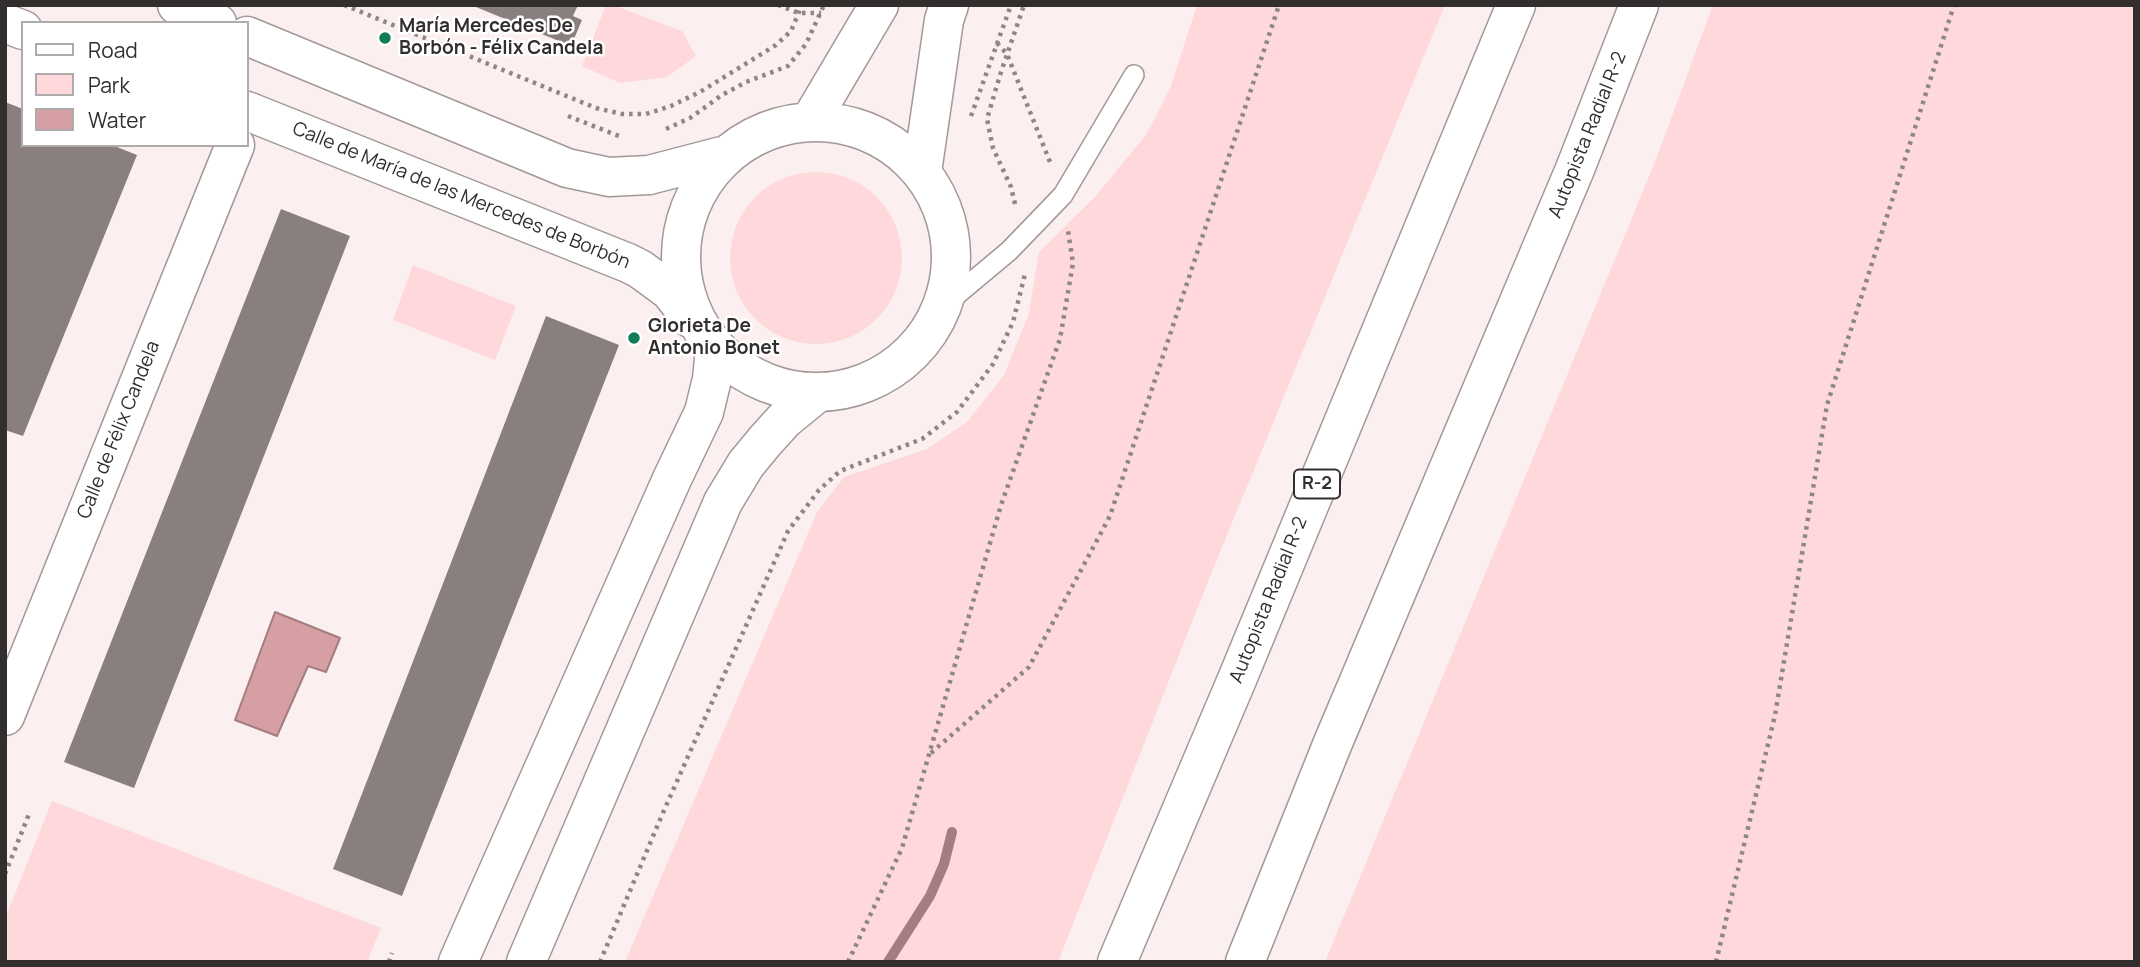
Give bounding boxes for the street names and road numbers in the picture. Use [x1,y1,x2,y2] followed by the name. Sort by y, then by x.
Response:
[1544,49,1632,221] street label: Autopista Radial R-2
[289,118,633,274] street label: Calle de María de las Mercedes de Borbón
[73,338,165,522] street label: Calle de Félix Candela
[1294,470,1340,498] road number: R-2
[1225,514,1313,686] street label: Autopista Radial R-2

